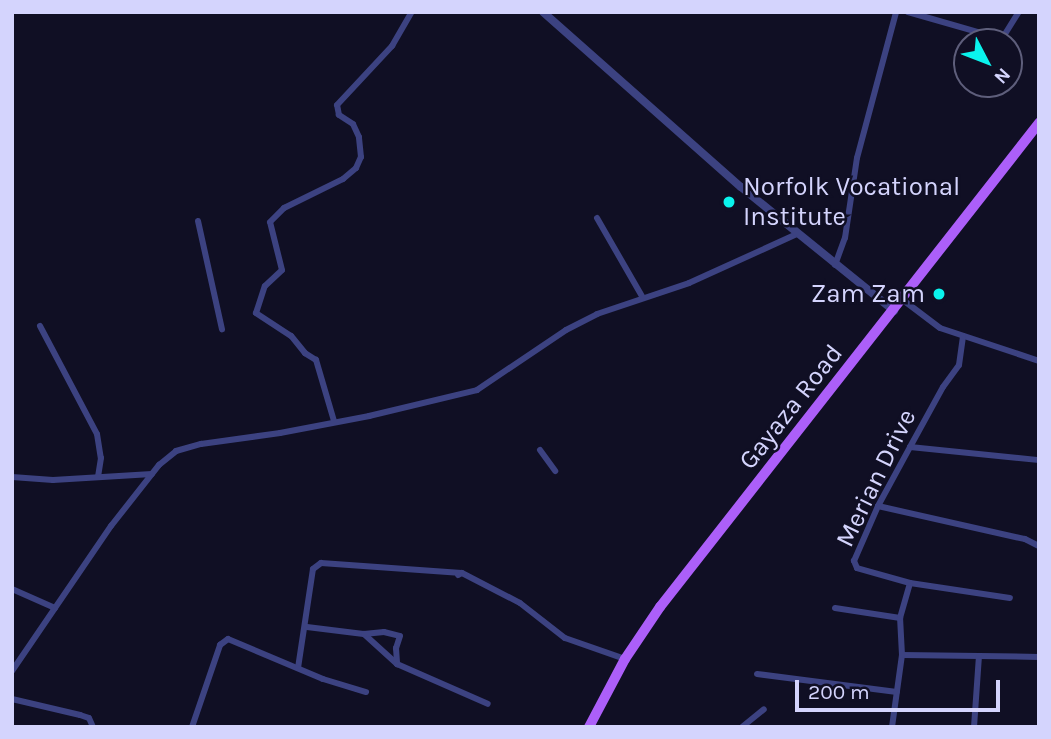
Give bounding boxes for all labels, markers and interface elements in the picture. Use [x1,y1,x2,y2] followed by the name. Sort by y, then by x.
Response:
[953,28,1023,98] north arrow
[989,63,1015,88] text: N
[743,171,960,232] place label: Norfolk Vocational Institute
[721,194,737,210] marker: Norfolk Vocational Institute
[811,278,925,310] place label: Zam Zam
[931,286,947,302] marker: Zam Zam
[732,338,850,476] street label: Gayaza Road
[829,404,923,552] street label: Merian Drive
[799,666,1004,710] scale bar
[808,680,870,704] text: 200 m

